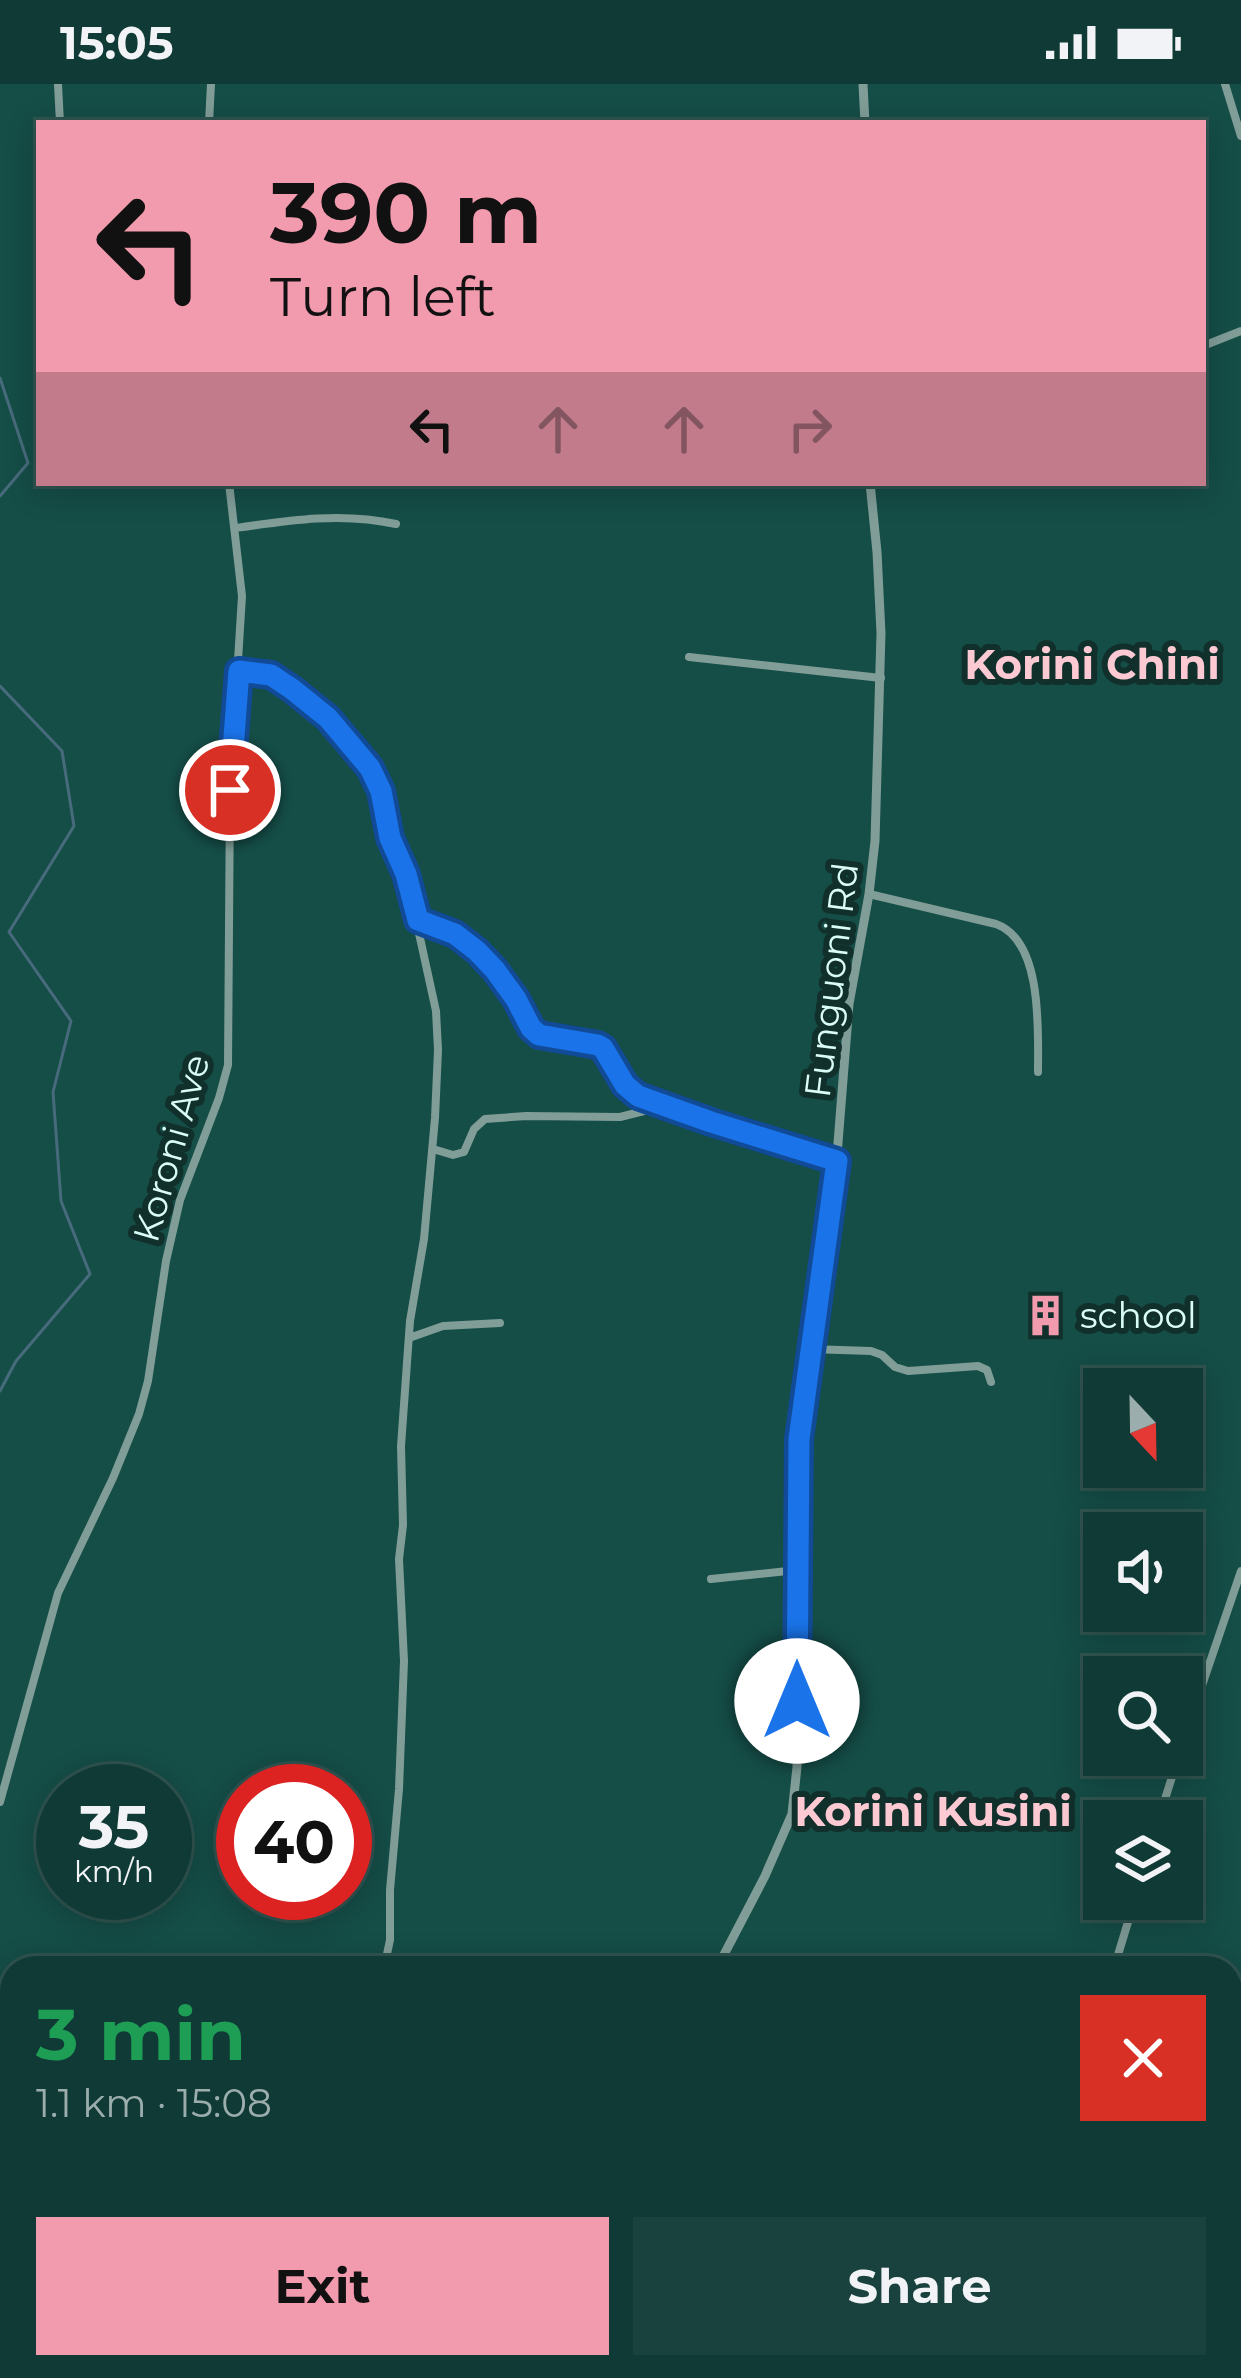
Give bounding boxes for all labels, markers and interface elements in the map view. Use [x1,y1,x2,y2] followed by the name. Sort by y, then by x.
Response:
[60,15,174,70] text: 15:05
[270,162,542,264] text: 390 m
[72,168,228,324] icon: left
[270,264,496,330] text: Turn left
[399,396,465,462] icon: left
[525,396,591,462] icon: ahead
[651,396,717,462] icon: ahead
[777,396,843,462] icon: right
[964,638,1220,690] district label: Korini Chini
[179,739,281,841] pin
[197,757,263,823] icon: arrive
[795,860,867,1100] street label: Funguoni Rd
[123,1049,219,1247] street label: Koroni Ave
[1023,1292,1069,1338] building icon: school
[1080,1293,1197,1337] place label: school
[1083,1368,1203,1488] north arrow
[1083,1368,1203,1920] map controls
[1083,1512,1203,1632] button: sound
[734,1638,860,1764] position arrow
[1083,1656,1203,1776] button: search
[216,1764,372,1920] speed limit sign: 40
[794,1785,1072,1837] district label: Korini Kusini
[79,1790,149,1863] text: 35
[1083,1800,1203,1920] button: layers
[74,1853,154,1890] text: km/h
[36,1990,246,2078] text: 3 min
[1080,1995,1206,2121] button: close
[36,2079,272,2127] text: 1.1 km · 15:08
[36,2217,609,2355] button: Exit
[633,2217,1206,2355] button: Share

